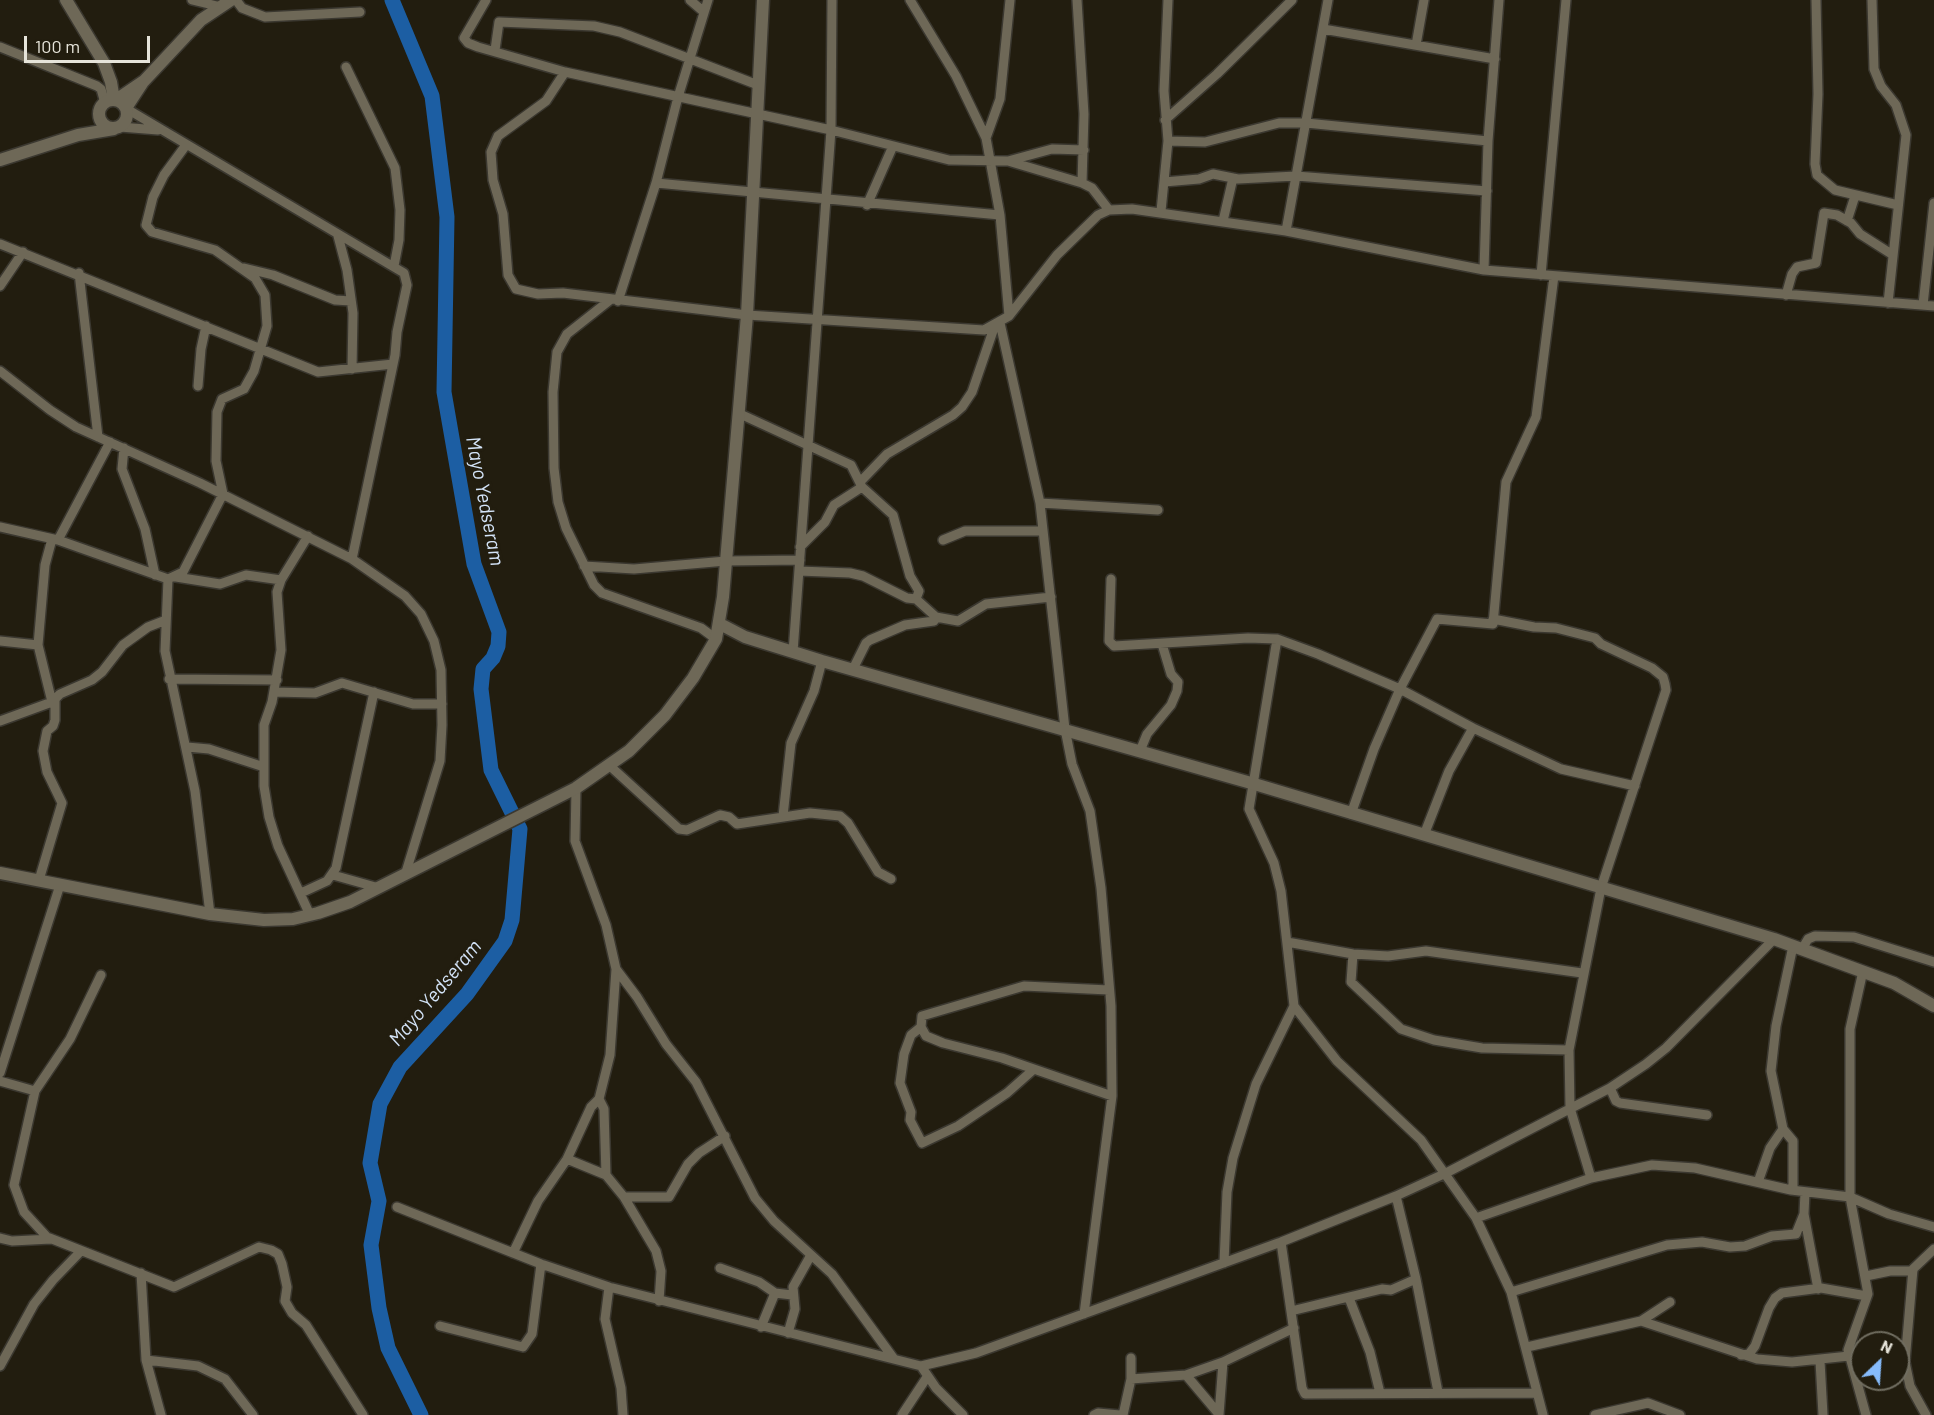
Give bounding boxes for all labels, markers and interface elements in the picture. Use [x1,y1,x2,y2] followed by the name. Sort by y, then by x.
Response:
[27,24,153,62] scale bar
[35,35,80,57] text: 100 m
[461,434,509,568] water label: Mayo Yedseram
[384,935,486,1051] water label: Mayo Yedseram
[1850,1331,1910,1391] north arrow
[1878,1335,1896,1357] text: N

